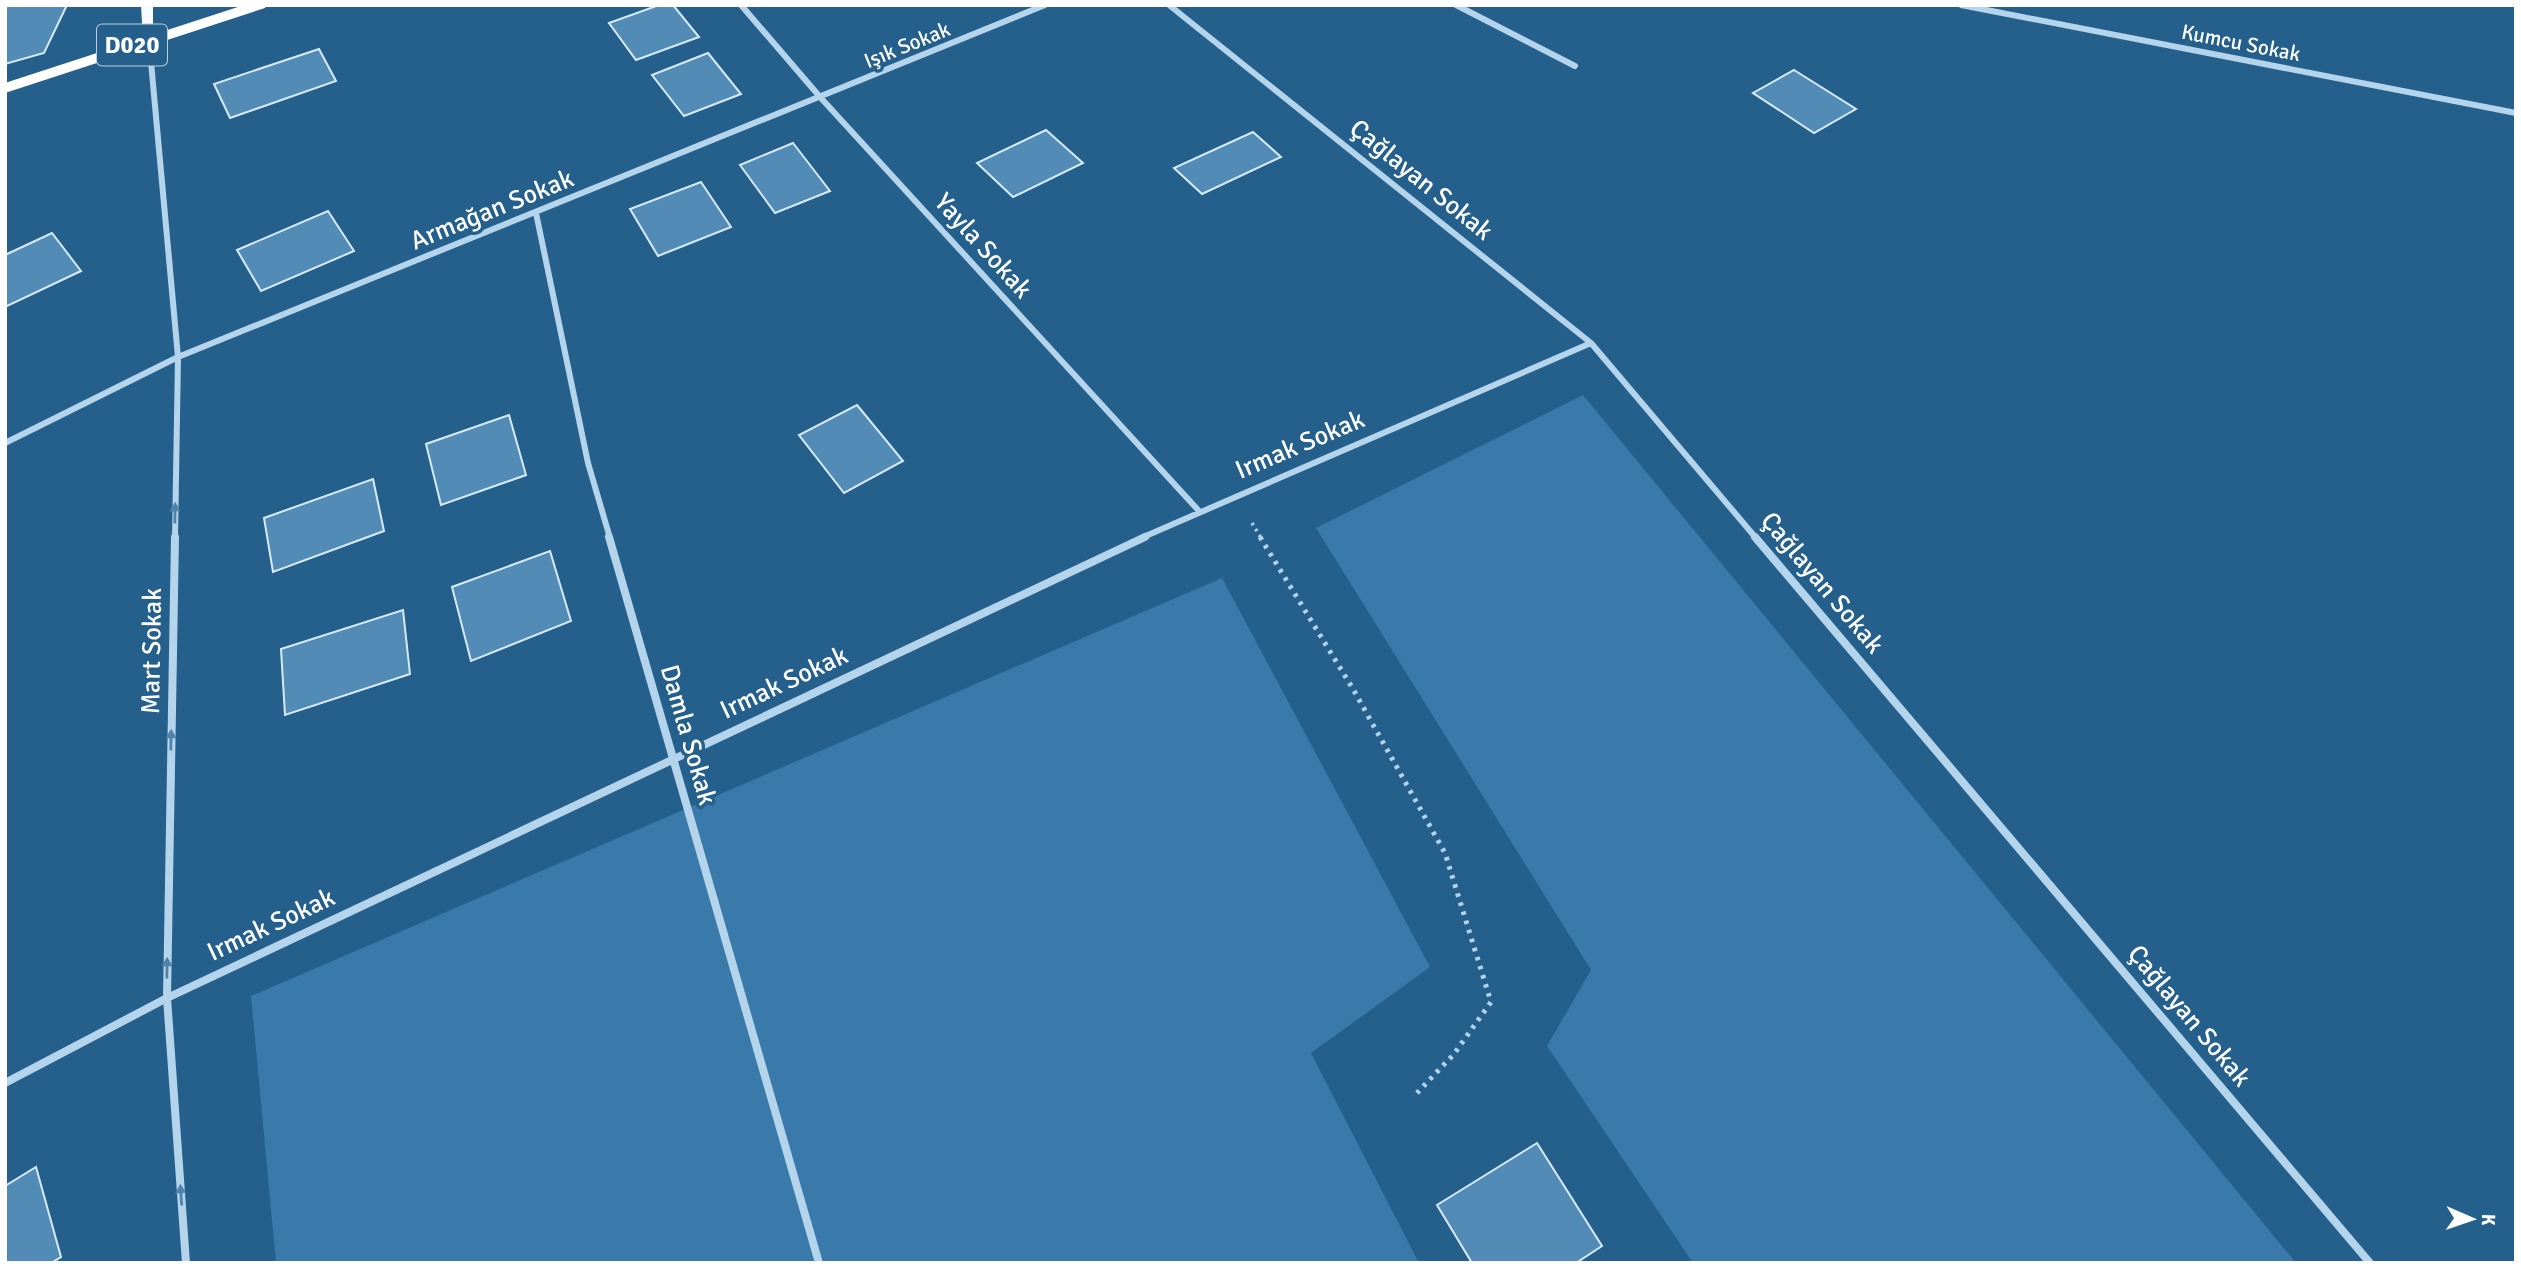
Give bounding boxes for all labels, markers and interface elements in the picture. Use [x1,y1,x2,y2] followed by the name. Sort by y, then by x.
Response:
[860,16,954,74] street label: Işık Sokak
[2179,19,2303,67] street label: Kumcu Sokak
[97,25,167,66] road number: D020
[1343,113,1499,247] street label: Çağlayan Sokak
[406,163,578,257] street label: Armağan Sokak
[927,187,1039,305] street label: Yayla Sokak
[1231,403,1369,487] street label: Irmak Sokak
[170,501,181,523] one-way arrow
[1753,506,1891,660] street label: Çağlayan Sokak
[135,588,169,714] street label: Mart Sokak
[715,640,853,726] street label: Irmak Sokak
[653,661,723,809] street label: Damla Sokak
[166,729,177,751] one-way arrow
[202,882,340,968] street label: Irmak Sokak
[2120,939,2258,1093] street label: Çağlayan Sokak
[162,956,173,978] one-way arrow
[175,1183,186,1205] one-way arrow
[2437,1184,2507,1254] north arrow
[2476,1213,2500,1226] text: K

